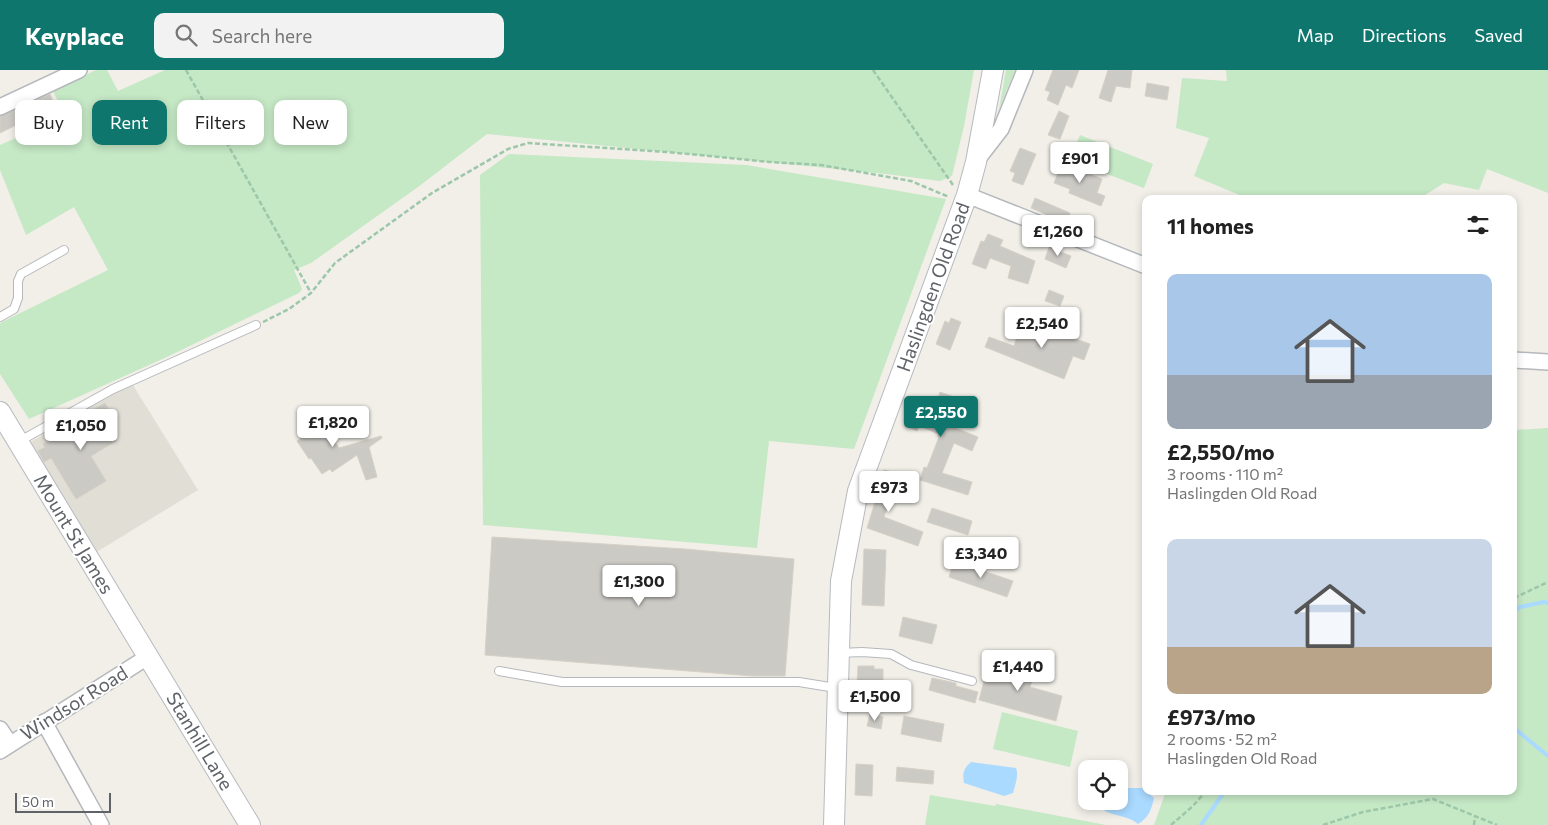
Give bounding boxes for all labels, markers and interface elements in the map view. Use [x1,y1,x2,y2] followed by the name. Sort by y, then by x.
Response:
[154,13,504,58] search box
[25,21,124,50] text: Keyplace
[172,21,200,49] icon: search
[212,24,312,47] text: Search here
[1297,24,1334,46] text: Map
[1362,24,1446,46] text: Directions
[1474,24,1523,46] text: Saved
[15,100,82,145] chip: Buy
[92,100,167,145] chip: Rent
[177,100,264,145] chip: Filters
[274,100,347,145] chip: New
[1050,142,1110,184] pin: £901
[1061,148,1099,167] text: £901
[891,199,974,375] street label: Haslingden Old Road
[1464,211,1492,239] icon: filters
[1167,213,1254,238] text: 11 homes
[1017,214,1099,257] pin: £1,260
[1033,221,1083,240] text: £1,260
[1001,306,1083,349] pin: £2,540
[1285,306,1375,396] icon: home
[1016,313,1068,332] text: £2,540
[900,396,982,438] pin: £2,550
[915,402,967,421] text: £2,550
[292,406,374,448] pin: £1,820
[40,408,122,451] pin: £1,050
[308,412,358,431] text: £1,820
[56,415,107,434] text: £1,050
[1167,439,1275,464] text: £2,550/mo
[1167,464,1283,483] text: 3 rooms · 110 m²
[30,470,119,598] street label: Mount St James
[859,470,919,513] pin: £973
[870,477,908,496] text: £973
[1167,483,1317,502] text: Haslingden Old Road
[940,536,1022,579] pin: £3,340
[955,543,1007,562] text: £3,340
[598,564,680,607] pin: £1,300
[613,571,665,590] text: £1,300
[1285,571,1375,661] icon: home
[977,650,1059,692] pin: £1,440
[993,656,1043,675] text: £1,440
[16,661,131,745] street label: Windsor Road
[834,680,916,722] pin: £1,500
[849,686,901,705] text: £1,500
[162,688,239,794] street label: Stanhill Lane
[1167,704,1256,729] text: £973/mo
[1167,729,1277,748] text: 2 rooms · 52 m²
[1167,748,1317,767] text: Haslingden Old Road
[1078,760,1128,810] map controls
[1078,760,1128,810] button: locate
[15,790,111,813] scale bar
[22,793,54,810] text: 50 m

